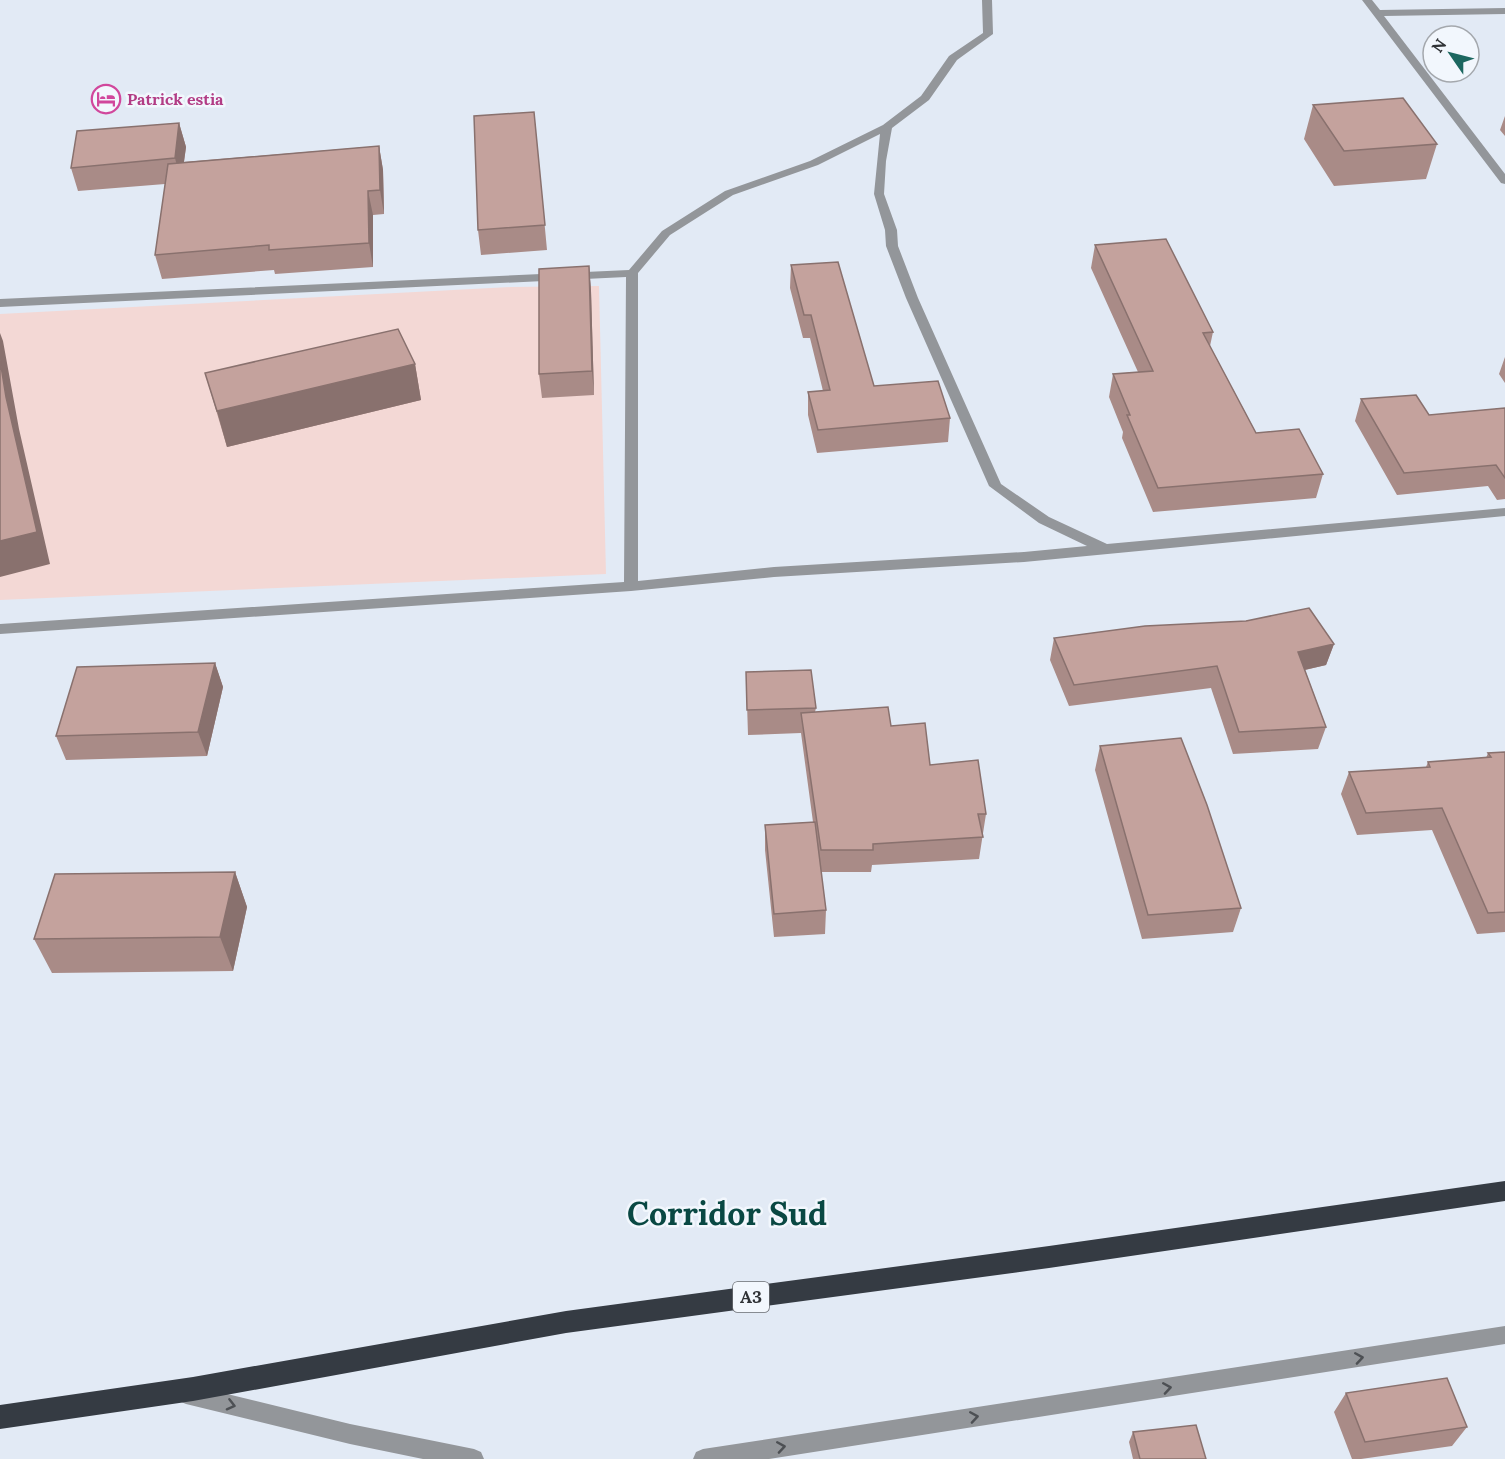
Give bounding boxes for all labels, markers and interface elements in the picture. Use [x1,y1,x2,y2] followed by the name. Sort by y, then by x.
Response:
[1421,24,1481,84] north arrow
[1427,35,1450,56] text: N
[90,83,122,115] hotel icon: Patrick estia
[127,89,224,109] place label: Patrick estia
[627,1193,827,1234] district label: Corridor Sud
[733,1282,769,1312] road number: A3
[1354,1352,1364,1365] one-way arrow
[1162,1382,1171,1394] one-way arrow
[226,1397,236,1410] one-way arrow
[969,1412,979,1424] one-way arrow
[776,1441,786,1454] one-way arrow

